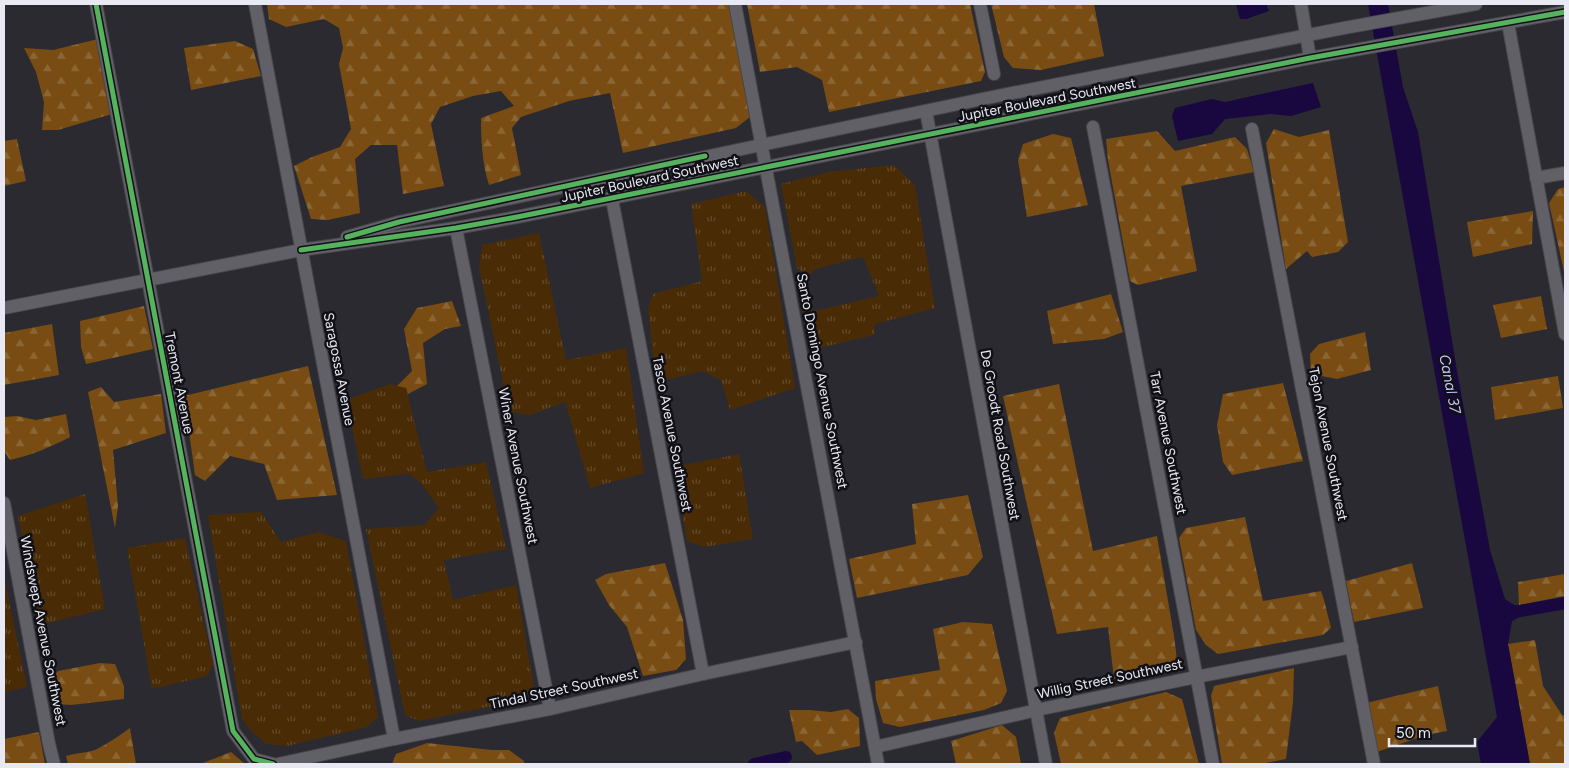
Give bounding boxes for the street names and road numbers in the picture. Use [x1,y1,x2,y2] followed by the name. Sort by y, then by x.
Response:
[956,74,1138,126] street label: Jupiter Boulevard Southwest
[560,152,740,206] street label: Jupiter Boulevard Southwest
[793,272,851,490] street label: Santo Domingo Avenue Southwest
[320,311,358,427] street label: Saragossa Avenue
[161,331,197,436] street label: Tremont Avenue
[977,348,1023,522] street label: De Groodt Road Southwest
[649,355,695,513] street label: Tasco Avenue Southwest
[1305,366,1351,522] street label: Tejon Avenue Southwest
[1146,370,1190,516] street label: Tarr Avenue Southwest
[494,386,542,546] street label: Winer Avenue Southwest
[16,534,70,728] street label: Windswept Avenue Southwest
[1036,655,1184,703] street label: Willig Street Southwest
[488,665,640,713] street label: Tindal Street Southwest

